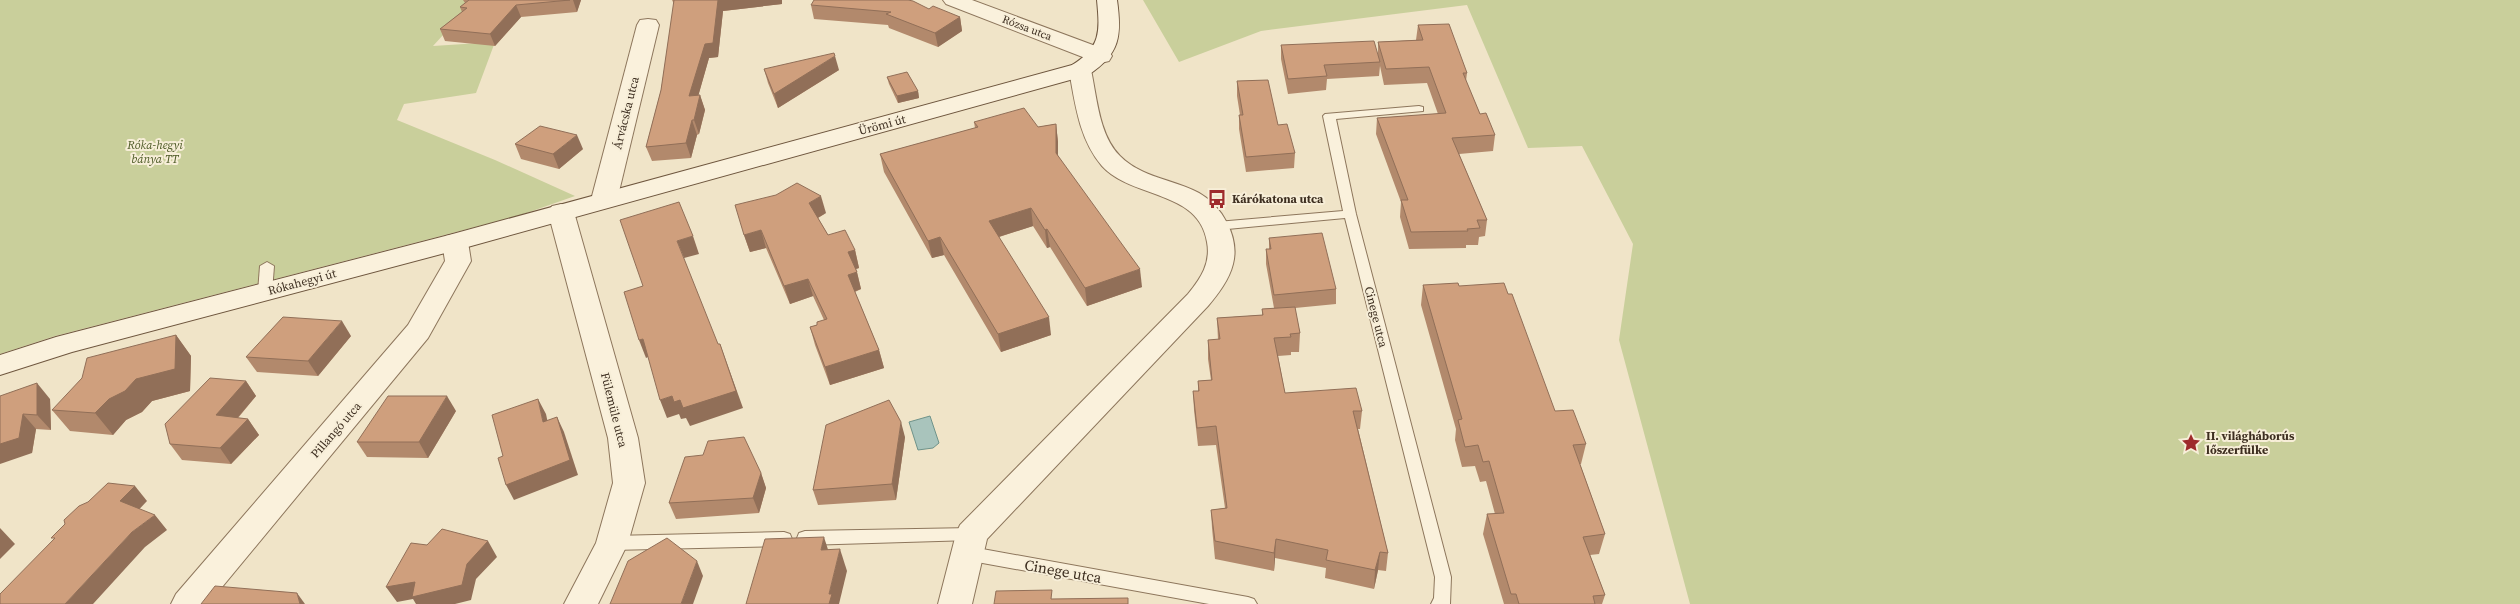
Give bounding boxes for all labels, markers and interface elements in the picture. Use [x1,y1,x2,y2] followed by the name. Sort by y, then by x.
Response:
[1000,12,1054,44] street label: Rózsa utca
[609,74,643,151] street label: Árvácska utca
[857,111,907,139] street label: Ürömi út
[126,137,183,167] park label: Róka-hegyi bánya TT
[1206,188,1228,210] bus stop icon: Kárókatona utca
[1232,191,1324,207] place label: Kárókatona utca
[266,265,338,299] street label: Rókahegyi út
[1361,285,1392,350] street label: Cinege utca
[597,371,631,450] street label: Fülemüle utca
[307,398,365,461] street label: Pillangó utca
[2206,428,2295,458] place label: II. világháborús lőszerfülke
[2180,432,2202,454] place icon: II. világháborús lőszerfülke
[1023,554,1104,588] street label: Cinege utca

